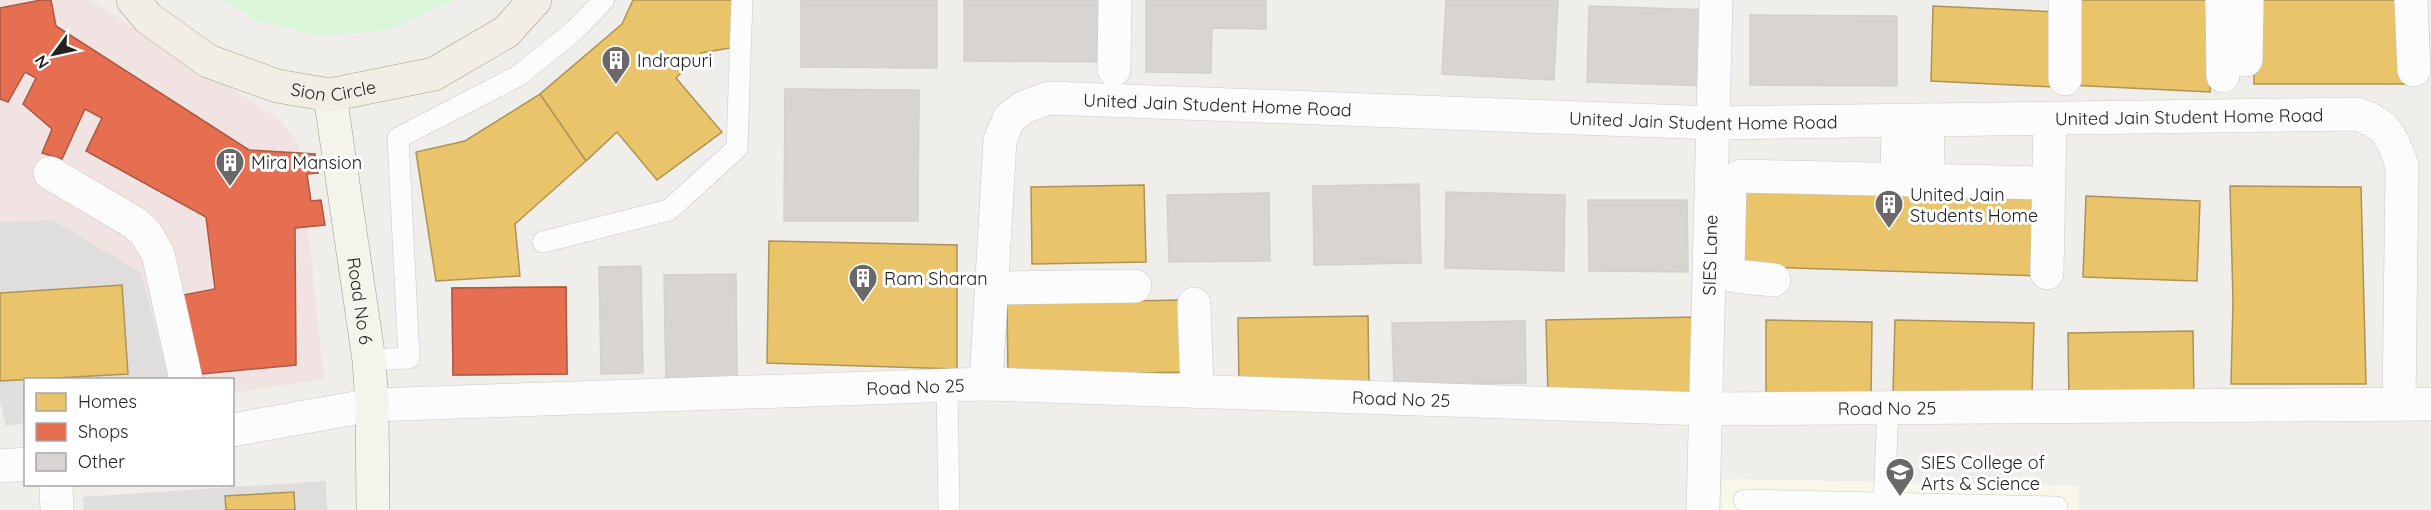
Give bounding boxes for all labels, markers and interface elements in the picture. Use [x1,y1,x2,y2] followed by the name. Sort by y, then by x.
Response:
[24,24,84,84] north arrow
[600,44,632,86] building icon: Indrapuri
[637,49,712,72] place label: Indrapuri
[30,52,53,73] text: N
[289,75,378,106] street label: Sion Circle
[1083,88,1352,121] street label: United Jain Student Home Road
[2055,103,2324,130] street label: United Jain Student Home Road
[1569,106,1838,135] street label: United Jain Student Home Road
[214,146,246,188] building icon: Mira Mansion
[251,151,362,174] place label: Mira Mansion
[1910,183,2038,227] place label: United Jain Students Home
[1873,188,1905,230] building icon: United Jain Students Home
[1697,214,1722,296] street label: SIES Lane
[342,255,378,346] street label: Road No 6
[847,262,879,304] building icon: Ram Sharan
[884,267,988,290] place label: Ram Sharan
[866,373,965,400] street label: Road No 25
[24,378,234,486] legend
[1352,385,1451,412] street label: Road No 25
[78,390,137,413] text: Homes
[1838,396,1936,420] street label: Road No 25
[78,420,129,443] text: Shops
[78,450,125,473] text: Other
[1921,451,2046,495] place label: SIES College of Arts & Science
[1884,456,1916,498] school or university icon: SIES College of Arts & Science

